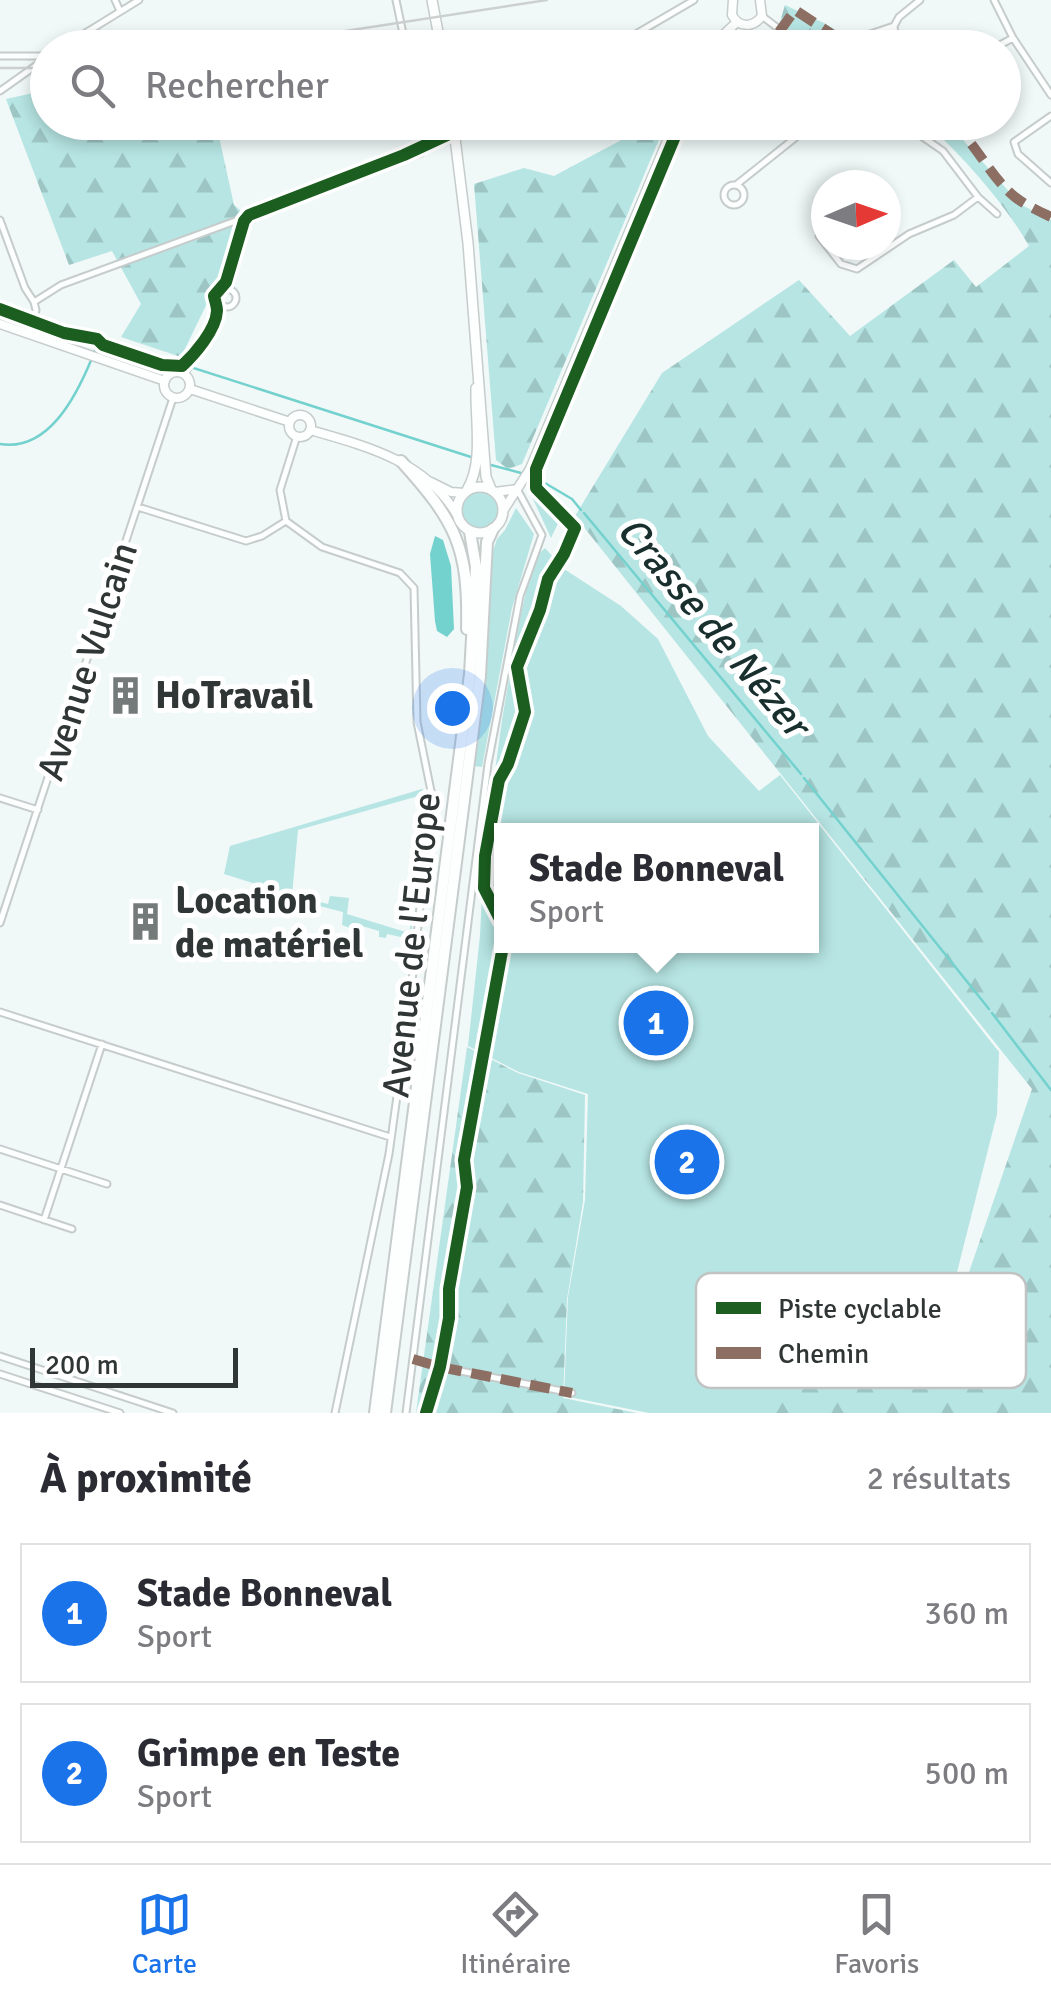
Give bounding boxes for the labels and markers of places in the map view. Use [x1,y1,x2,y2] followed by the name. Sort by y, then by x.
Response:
[155,672,313,719] place label: HoTravail
[104,674,146,716] building icon: HoTravail
[175,877,363,968] place label: Location de matériel
[124,901,166,943] building icon: Location de matériel
[624,986,688,1060] pin: 1
[654,1124,720,1200] pin: 2

